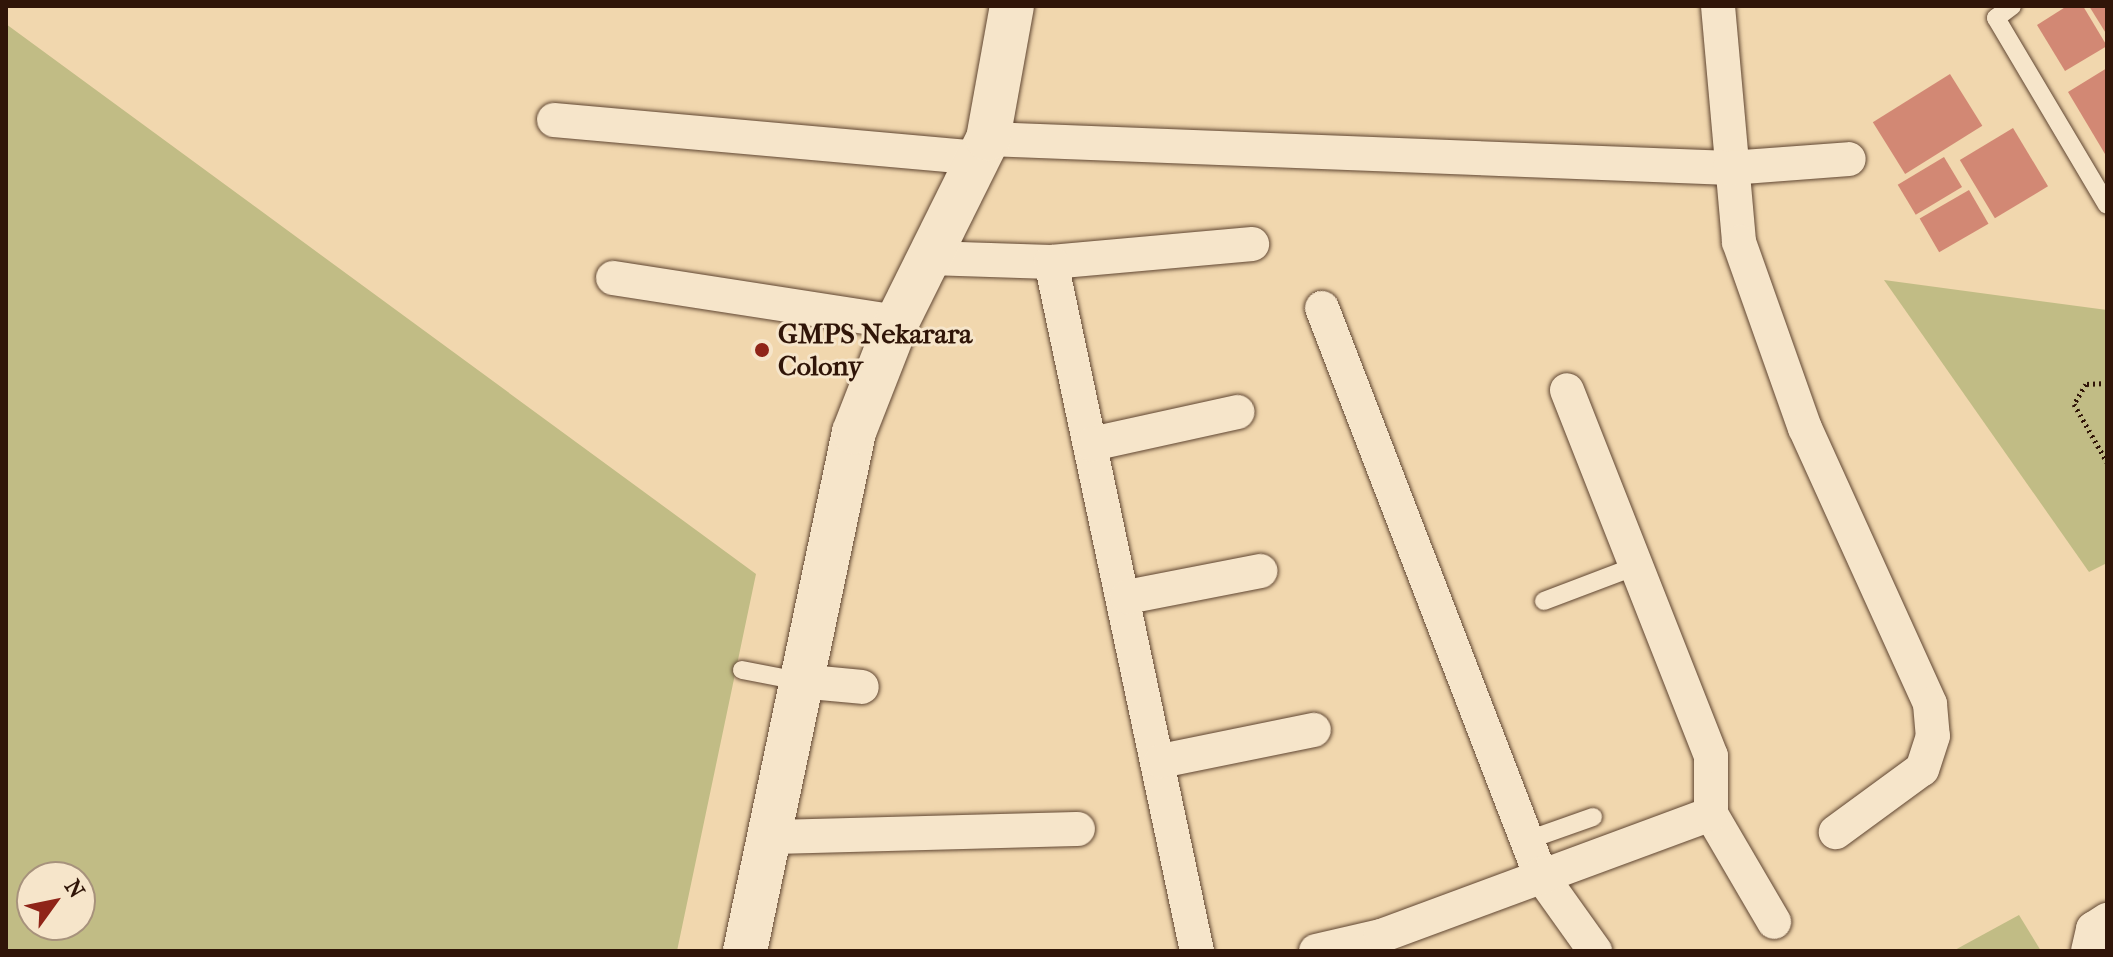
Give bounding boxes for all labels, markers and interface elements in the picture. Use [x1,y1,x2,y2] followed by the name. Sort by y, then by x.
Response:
[778,317,972,383] place label: GMPS Nekarara Colony
[753,341,771,359] marker: GMPS Nekarara Colony
[16,861,96,941] north arrow
[59,875,90,903] text: N

